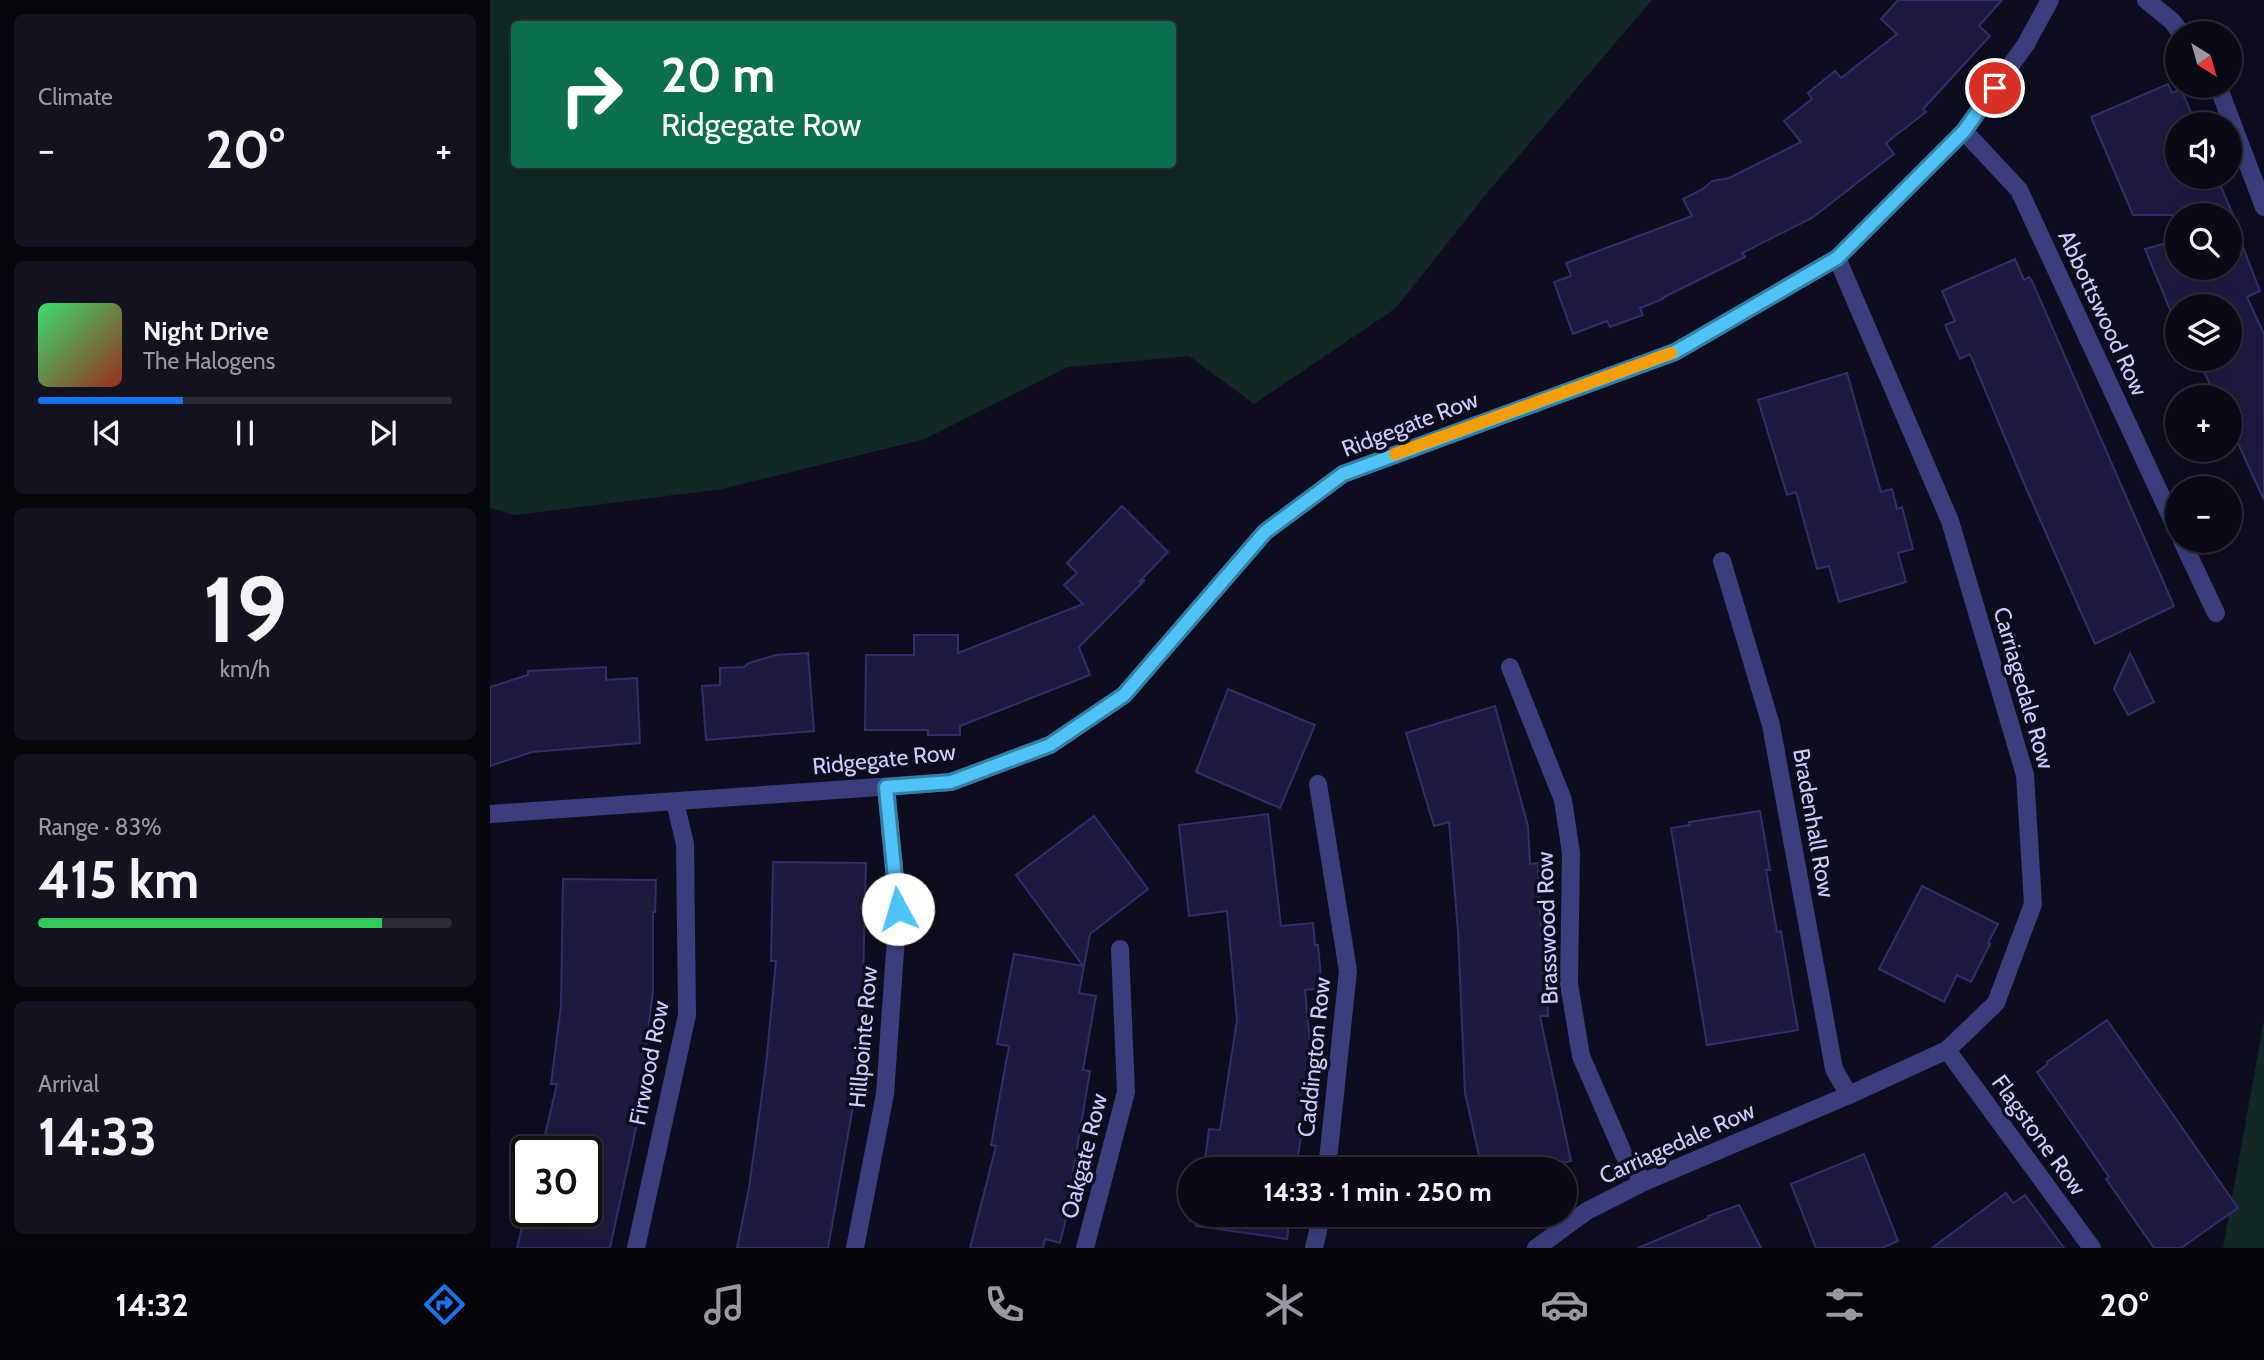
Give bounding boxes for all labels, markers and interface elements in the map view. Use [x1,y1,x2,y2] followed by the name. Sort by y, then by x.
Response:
[2165,21,2242,98] north arrow
[2165,21,2242,553] map controls
[661,45,775,104] text: 20 m
[546,49,637,140] icon: right
[1965,58,2025,118] pin
[1976,69,2014,107] icon: arrive
[38,83,113,111] text: Climate
[661,105,861,144] text: Ridgegate Row
[2165,112,2242,189] button: sound
[205,118,285,181] text: 20°
[38,126,55,173] text: −
[435,126,452,173] text: +
[2165,203,2242,280] button: search
[2052,226,2154,401] street label: Abbottswood Row
[2165,294,2242,371] button: layers
[143,315,269,347] text: Night Drive
[143,347,275,375] text: The Halogens
[1338,385,1483,463] street label: Ridgegate Row
[2165,385,2242,462] button: +
[88,414,126,452] icon: previous
[226,414,264,452] icon: pause
[364,414,402,452] icon: next
[2165,476,2242,553] button: −
[203,554,287,665] text: 19
[1987,604,2061,773] street label: Carriagedale Row
[220,655,270,683] text: km/h
[811,738,957,780] street label: Ridgegate Row
[1787,746,1841,900] street label: Bradenhall Row
[38,813,162,841] text: Range · 83%
[38,848,199,911] text: 415 km
[1530,851,1564,1005] street label: Brasswood Row
[861,872,935,946] position arrow
[843,965,883,1109] street label: Hillpointe Row
[1292,975,1336,1138] street label: Caddington Row
[623,998,675,1128] street label: Firwood Row
[1986,1069,2092,1201] street label: Flagstone Row
[38,1070,99,1098] text: Arrival
[1055,1090,1113,1221] street label: Oakgate Row
[1595,1096,1760,1190] street label: Carriagedale Row
[38,1105,157,1168] text: 14:33
[511,1136,602,1227] speed limit sign: 30
[1263,1176,1492,1208] text: 14:33 · 1 min · 250 m
[420,1280,469,1329] icon: directions
[700,1280,749,1329] icon: music
[980,1280,1029,1329] icon: phone
[1260,1280,1309,1329] icon: climate
[1540,1280,1589,1329] icon: car
[1820,1280,1869,1329] icon: filters
[116,1285,188,1324] text: 14:32
[2100,1285,2148,1324] text: 20°

